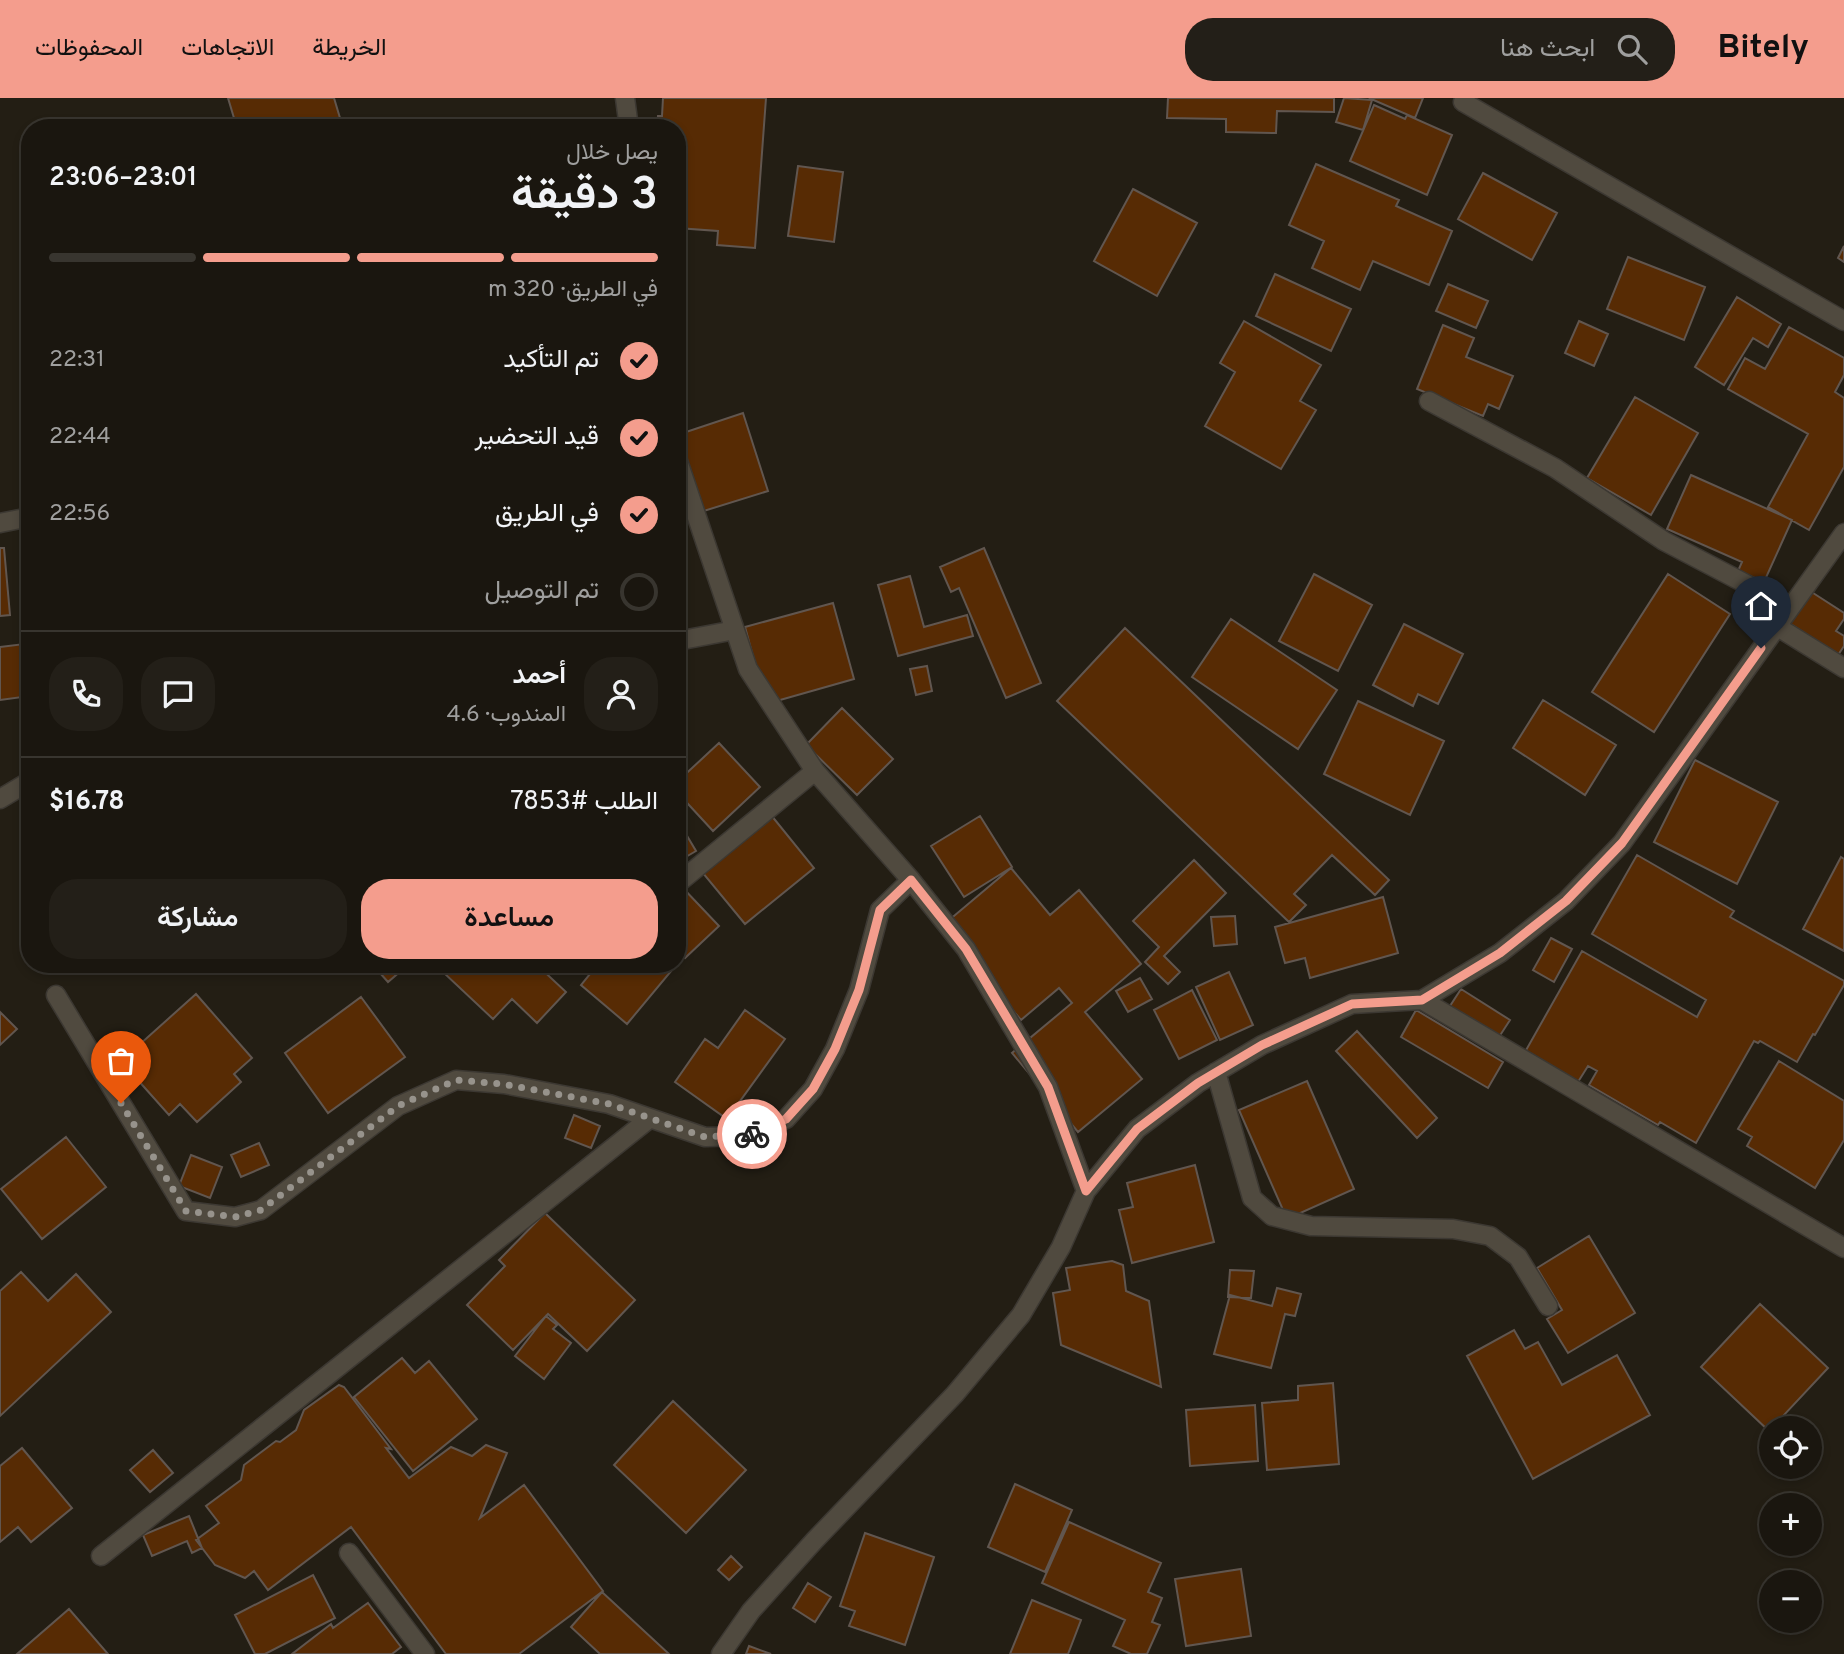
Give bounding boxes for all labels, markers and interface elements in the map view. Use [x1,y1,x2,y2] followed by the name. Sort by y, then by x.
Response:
[1185,18,1675,81] search box
[1717,28,1809,70] text: Bitely
[1613,30,1651,68] icon: search
[1500,33,1595,66] text: ابحث هنا
[35,34,143,64] text: المحفوظات
[181,34,274,64] text: الاتجاهات
[312,34,387,64] text: الخريطة
[566,139,658,168] text: يصل خلال
[49,162,197,195] text: 23:01–23:06
[511,167,658,226] text: 3 دقيقة
[488,276,658,305] text: في الطريق · 320 m
[620,342,658,380] icon: check
[503,344,599,377] text: تم التأكيد
[49,346,105,375] text: 22:31
[620,419,658,457] icon: check
[474,421,599,454] text: قيد التحضير
[49,423,111,452] text: 22:44
[620,496,658,534] icon: check
[495,498,599,531] text: في الطريق
[49,500,110,529] text: 22:56
[485,575,599,608] text: تم التوصيل
[1731,576,1791,648] pin
[1742,587,1780,625] icon: home
[49,657,123,731] button: phone
[141,657,215,731] button: chat
[584,657,658,731] button: person
[513,660,566,693] text: أحمد
[447,701,566,730] text: المندوب · 4.6
[49,786,125,819] text: $16.78
[510,786,658,819] text: الطلب #7853
[49,879,347,959] button: مشاركة
[361,879,658,959] button: مساعدة
[91,1031,151,1103] pin
[102,1042,140,1080] icon: bag
[717,1099,787,1169] courier
[733,1115,771,1153] icon: bike
[1759,1416,1822,1633] map controls
[1759,1416,1822,1479] button: locate
[1759,1493,1822,1556] button: +
[1759,1570,1822,1633] button: −

